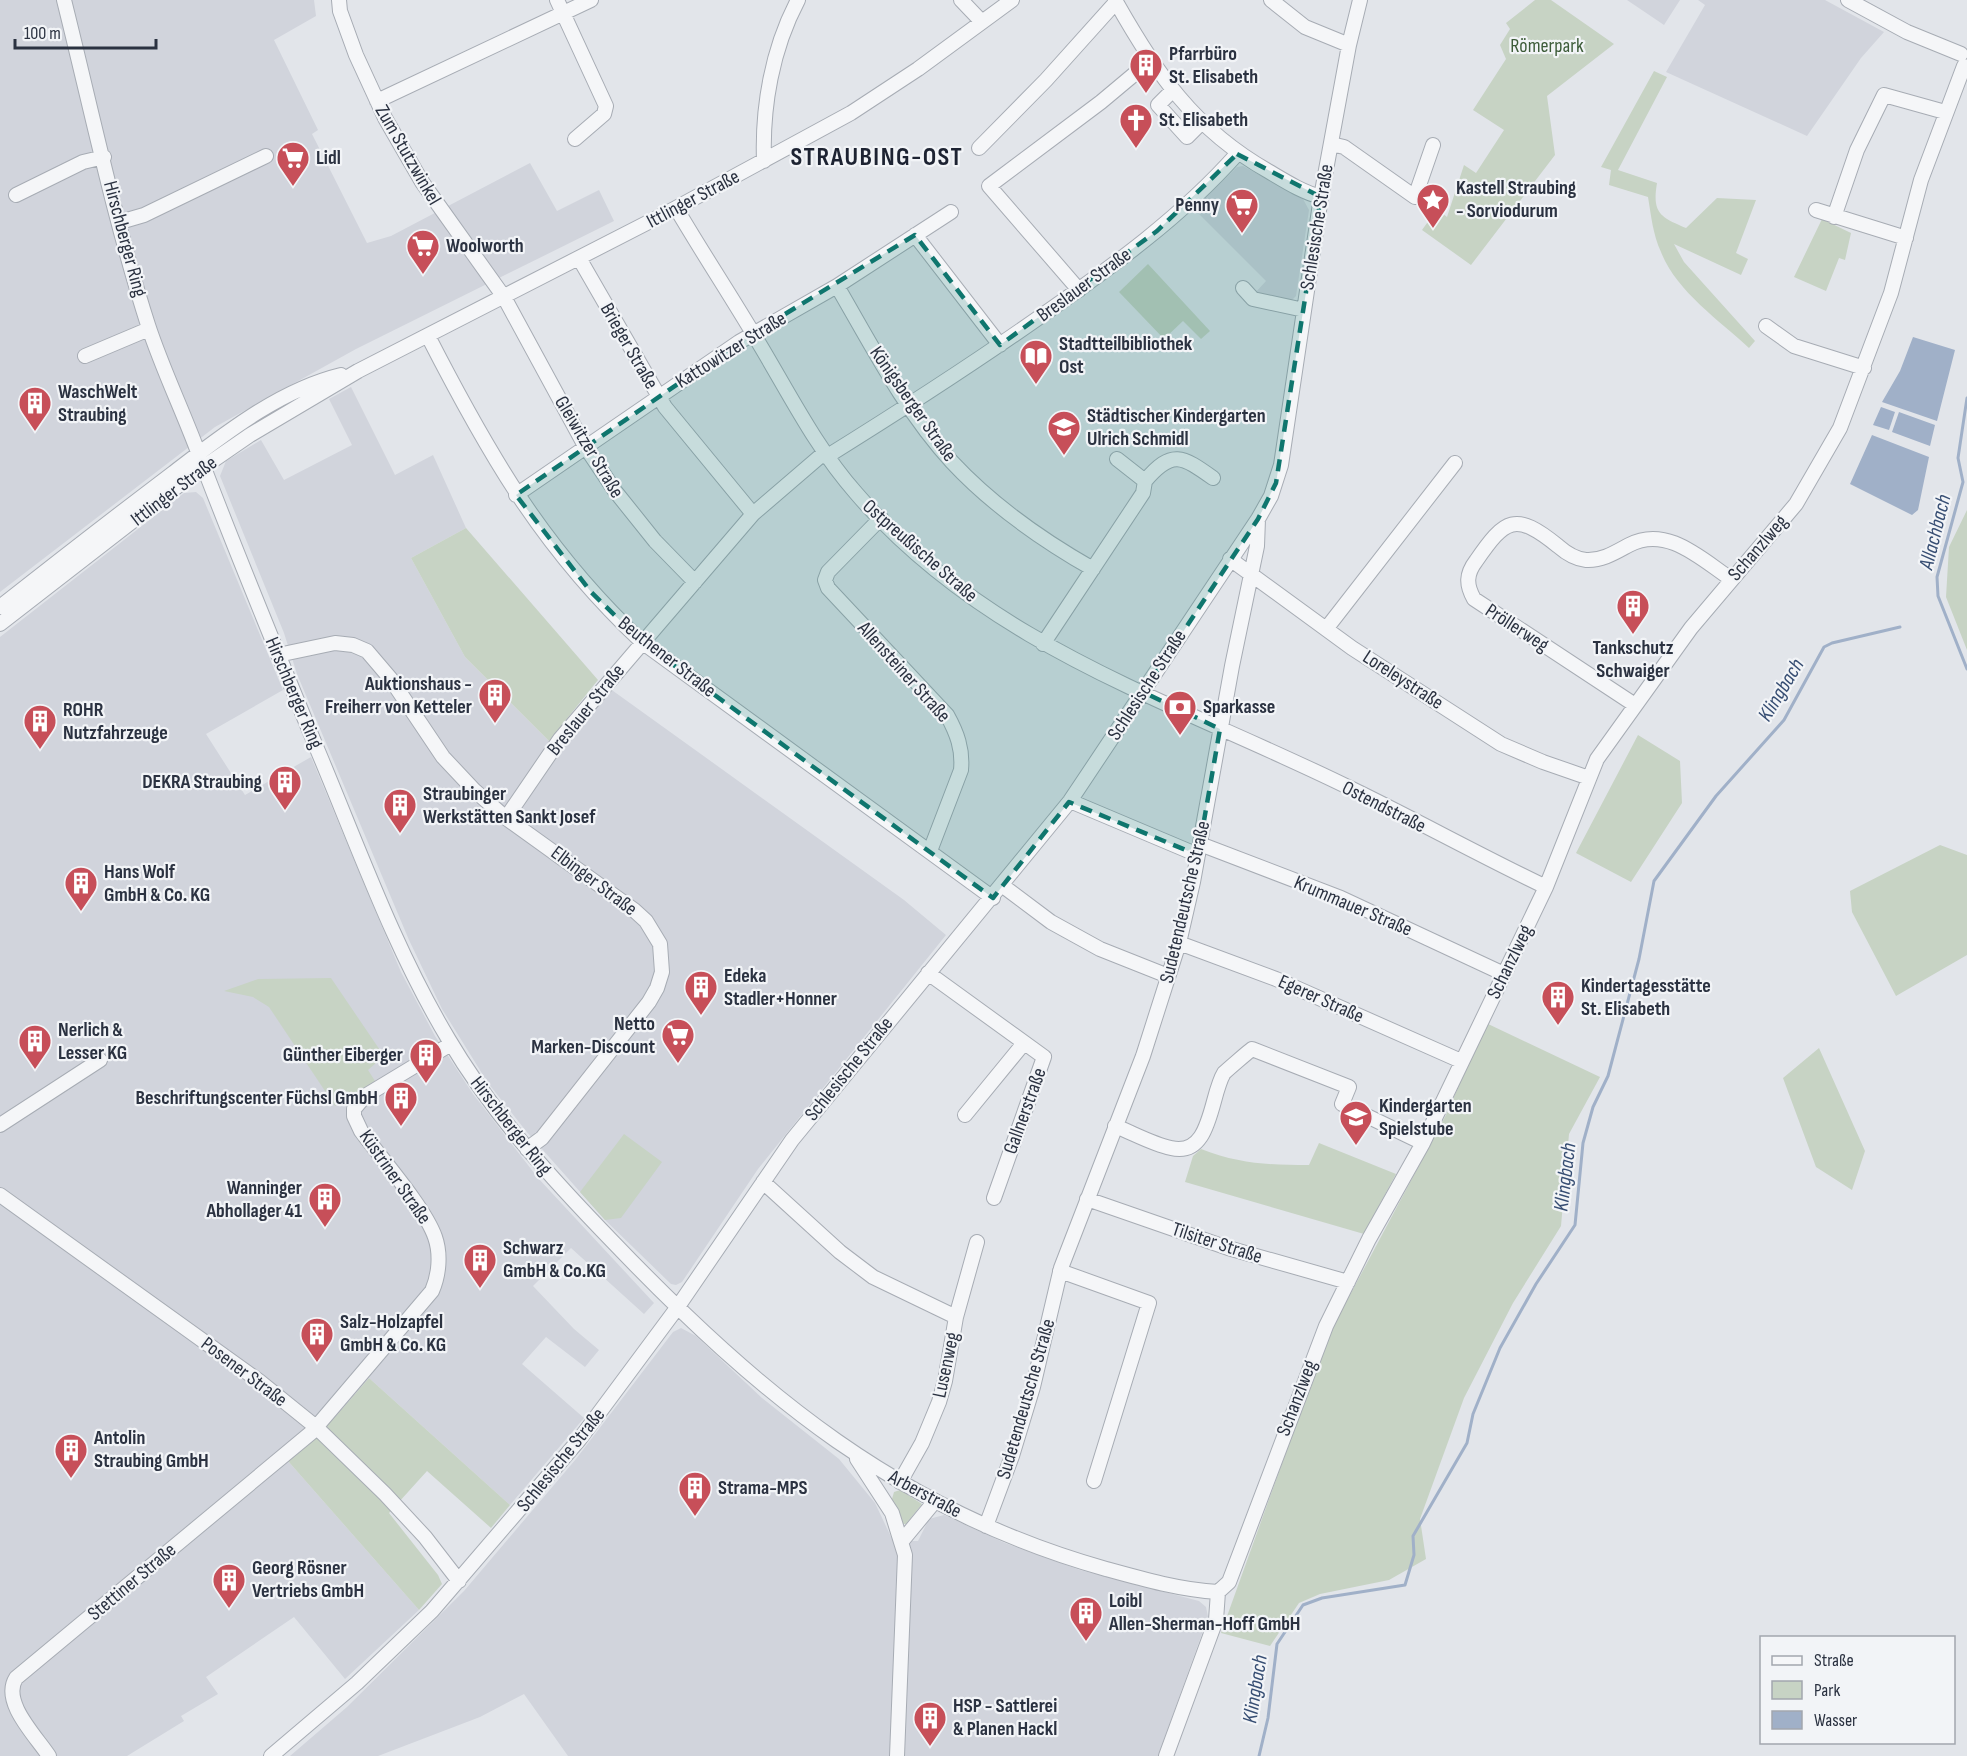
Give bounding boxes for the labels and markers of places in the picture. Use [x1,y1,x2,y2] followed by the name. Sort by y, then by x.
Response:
[1169,42,1258,89] place label: Pfarrbüro St. Elisabeth
[1128,47,1164,94] building icon: Pfarrbüro St. Elisabeth
[1118,102,1154,149] church icon: St. Elisabeth
[1159,108,1248,132] place label: St. Elisabeth
[275,140,311,187] supermarket icon: Lidl
[316,146,341,170] place label: Lidl
[1456,176,1577,223] place label: Kastell Straubing - Sorviodurum
[1415,182,1451,229] place icon: Kastell Straubing - Sorviodurum
[1224,187,1260,234] supermarket icon: Penny
[1175,193,1220,217] place label: Penny
[405,228,441,275] supermarket icon: Woolworth
[446,234,524,258] place label: Woolworth
[1059,332,1193,379] place label: Stadtteilbibliothek Ost
[1018,338,1054,385] library icon: Stadtteilbibliothek Ost
[58,380,138,427] place label: WaschWelt Straubing
[17,385,53,432] building icon: WaschWelt Straubing
[1087,404,1266,451] place label: Städtischer Kindergarten Ulrich Schmidl
[1046,409,1082,456] school or university icon: Städtischer Kindergarten Ulrich Schmidl
[1615,588,1651,635] building icon: Tankschutz Schwaiger
[1593,636,1674,683] place label: Tankschutz Schwaiger
[325,672,472,719] place label: Auktionshaus - Freiherr von Ketteler
[477,677,513,724] building icon: Auktionshaus - Freiherr von Ketteler
[1162,689,1198,736] bank icon: Sparkasse
[1203,695,1275,719] place label: Sparkasse
[63,698,168,745] place label: ROHR Nutzfahrzeuge
[22,703,58,750] building icon: ROHR Nutzfahrzeuge
[267,764,303,811] building icon: DEKRA Straubing
[142,770,263,794] place label: DEKRA Straubing
[423,782,596,829] place label: Straubinger Werkstätten Sankt Josef
[382,787,418,834] building icon: Straubinger Werkstätten Sankt Josef
[104,860,210,907] place label: Hans Wolf GmbH & Co. KG
[63,865,99,912] building icon: Hans Wolf GmbH & Co. KG
[724,964,837,1011] place label: Edeka Stadler+Honner
[683,969,719,1016] building icon: Edeka Stadler+Honner
[1581,974,1711,1021] place label: Kindertagesstätte St. Elisabeth
[1540,979,1576,1026] building icon: Kindertagesstätte St. Elisabeth
[531,1012,655,1059] place label: Netto Marken-Discount
[660,1017,696,1064] supermarket icon: Netto Marken-Discount
[58,1018,127,1065] place label: Nerlich & Lesser KG
[17,1023,53,1070] building icon: Nerlich & Lesser KG
[408,1037,444,1084] building icon: Günther Eiberger
[283,1043,403,1067] place label: Günther Eiberger
[383,1080,419,1127] building icon: Beschriftungscenter Füchsl GmbH
[136,1086,378,1110] place label: Beschriftungscenter Füchsl GmbH
[1379,1094,1472,1141] place label: Kindergarten Spielstube
[1338,1099,1374,1146] school or university icon: Kindergarten Spielstube
[205,1176,302,1223] place label: Wanninger Abhollager 41
[307,1181,343,1228] building icon: Wanninger Abhollager 41
[503,1236,606,1283] place label: Schwarz GmbH & Co.KG
[462,1242,498,1289] building icon: Schwarz GmbH & Co.KG
[340,1310,446,1357] place label: Salz-Holzapfel GmbH & Co. KG
[299,1316,335,1363] building icon: Salz-Holzapfel GmbH & Co. KG
[93,1426,209,1473] place label: Antolin Straubing GmbH
[53,1432,89,1479] building icon: Antolin Straubing GmbH
[677,1470,713,1517] building icon: Strama-MPS
[718,1476,808,1500] place label: Strama-MPS
[252,1556,364,1603] place label: Georg Rösner Vertriebs GmbH
[211,1562,247,1609] building icon: Georg Rösner Vertriebs GmbH
[1108,1589,1301,1636] place label: Loibl Allen-Sherman-Hoff GmbH
[1068,1595,1104,1642] building icon: Loibl Allen-Sherman-Hoff GmbH
[953,1694,1057,1741] place label: HSP - Sattlerei & Planen Hackl
[912,1700,948,1747] building icon: HSP - Sattlerei & Planen Hackl

